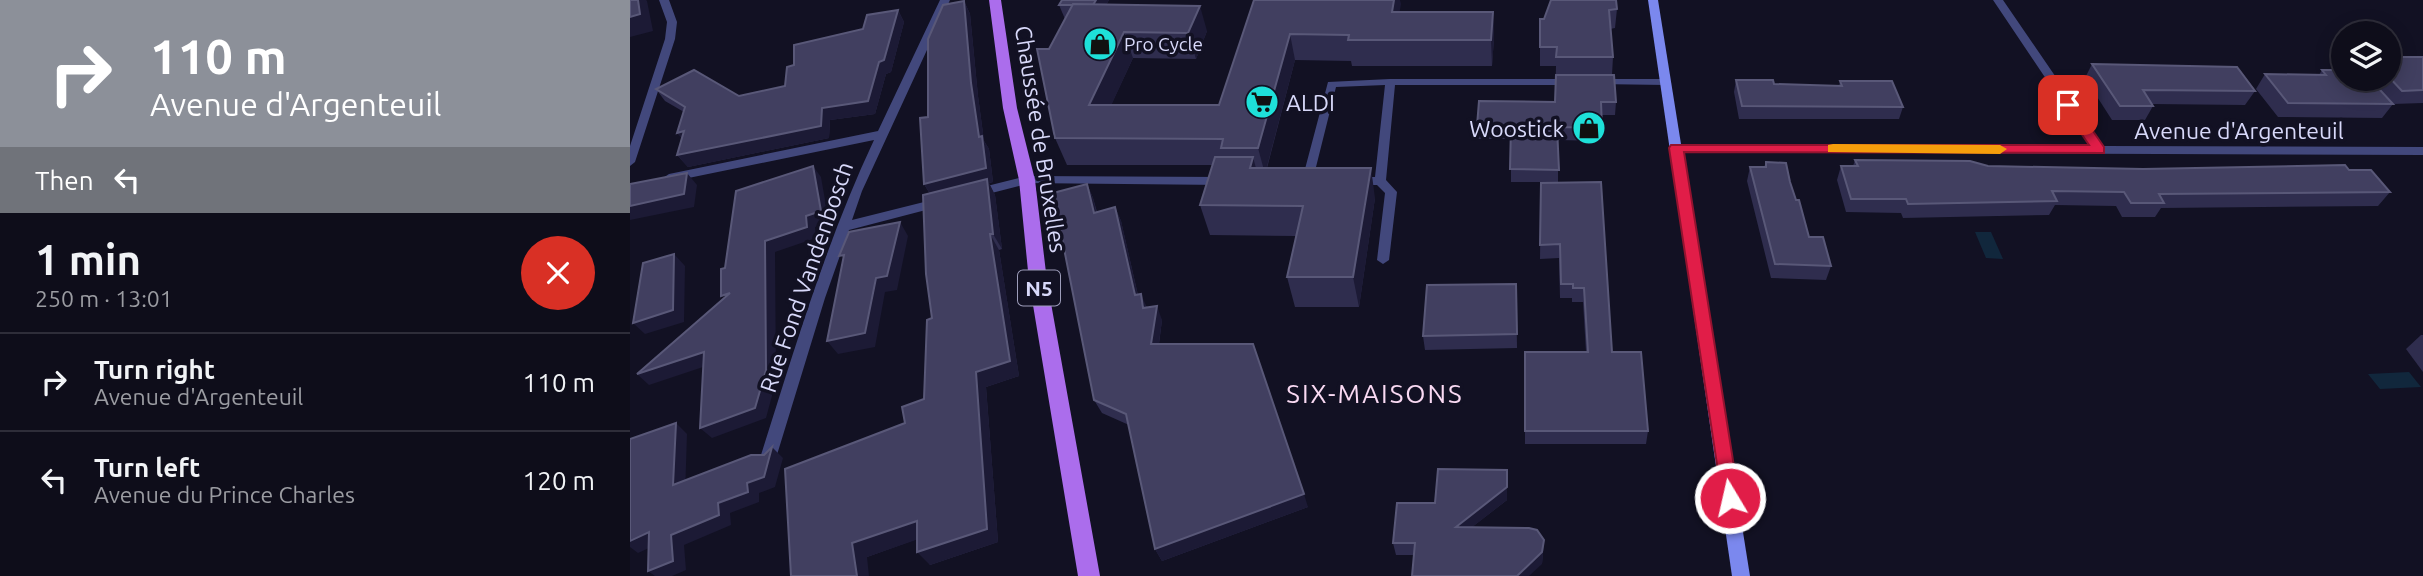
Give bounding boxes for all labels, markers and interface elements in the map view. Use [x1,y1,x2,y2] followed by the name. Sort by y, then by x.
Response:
[2331,21,2401,91] map controls
[2331,21,2401,91] button: layers
[1011,24,1071,254] street label: Chaussée de Bruxelles
[1081,25,1119,63] shop icon: Pro Cycle
[35,28,126,119] icon: right
[150,28,287,83] text: 110 m
[1124,33,1203,55] place label: Pro Cycle
[2038,75,2098,135] pin
[1243,83,1281,121] supermarket icon: ALDI
[150,86,441,122] text: Avenue d'Argenteuil
[2049,86,2087,124] icon: arrive
[1286,90,1335,115] place label: ALDI
[1570,109,1608,147] shop icon: Woostick
[1469,116,1564,141] place label: Woostick
[2134,118,2344,143] street label: Avenue d'Argenteuil
[755,159,857,395] street label: Rue Fond Vandenbosch
[108,161,146,199] icon: left
[35,166,94,195] text: Then
[35,236,141,283] text: 1 min
[521,236,595,310] button: close
[1018,270,1060,306] road number: N5
[35,286,173,311] text: 250 m · 13:01
[94,355,215,384] text: Turn right
[35,363,73,401] icon: right
[523,368,595,397] text: 110 m
[1286,379,1464,408] district label: SIX-MAISONS
[94,384,303,409] text: Avenue d'Argenteuil
[94,453,200,482] text: Turn left
[35,461,73,499] icon: left
[1693,461,1767,535] position arrow
[523,466,595,495] text: 120 m
[94,482,355,507] text: Avenue du Prince Charles

